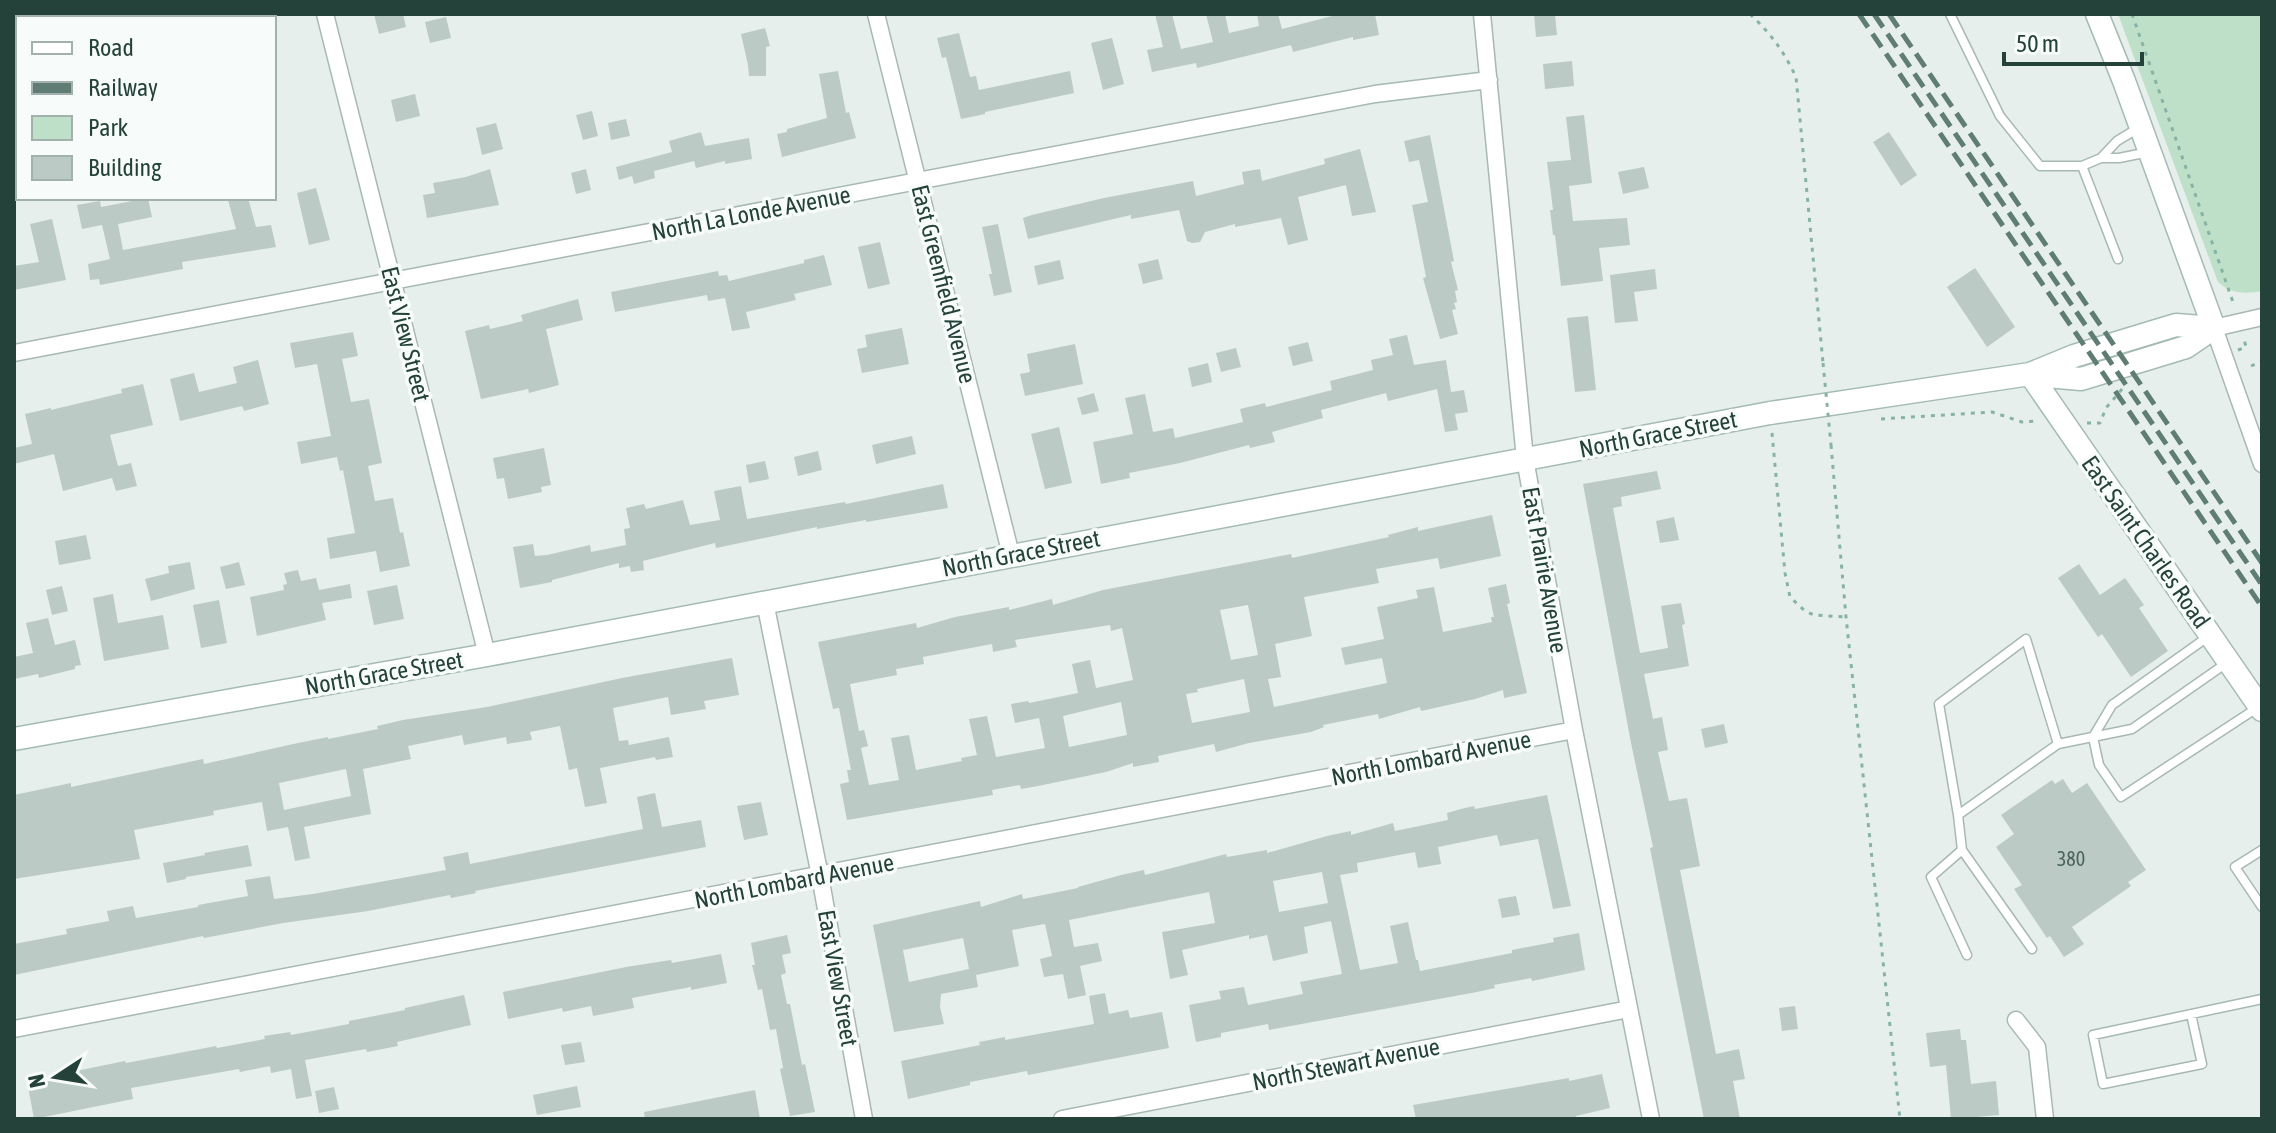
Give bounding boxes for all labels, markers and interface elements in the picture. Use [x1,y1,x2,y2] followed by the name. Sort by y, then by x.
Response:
[16,16,276,200] legend
[2004,16,2142,66] scale bar
[2016,30,2059,57] text: 50 m
[88,34,134,61] text: Road
[88,74,158,101] text: Railway
[88,114,129,141] text: Park
[88,154,162,181] text: Building
[649,180,853,246] street label: North La Londe Avenue
[906,182,982,386] street label: East Greenfield Avenue
[376,264,436,404] street label: East View Street
[1577,405,1739,463] street label: North Grace Street
[2076,451,2216,633] street label: East Saint Charles Road
[1517,485,1573,655] street label: East Prairie Avenue
[940,524,1102,582] street label: North Grace Street
[303,646,465,700] street label: North Grace Street
[1329,725,1533,791] street label: North Lombard Avenue
[2057,847,2085,870] house number: 380
[692,848,896,914] street label: North Lombard Avenue
[813,908,863,1049] street label: East View Street
[1250,1033,1442,1095] street label: North Stewart Avenue
[16,1037,96,1117] north arrow
[22,1072,51,1090] text: N

